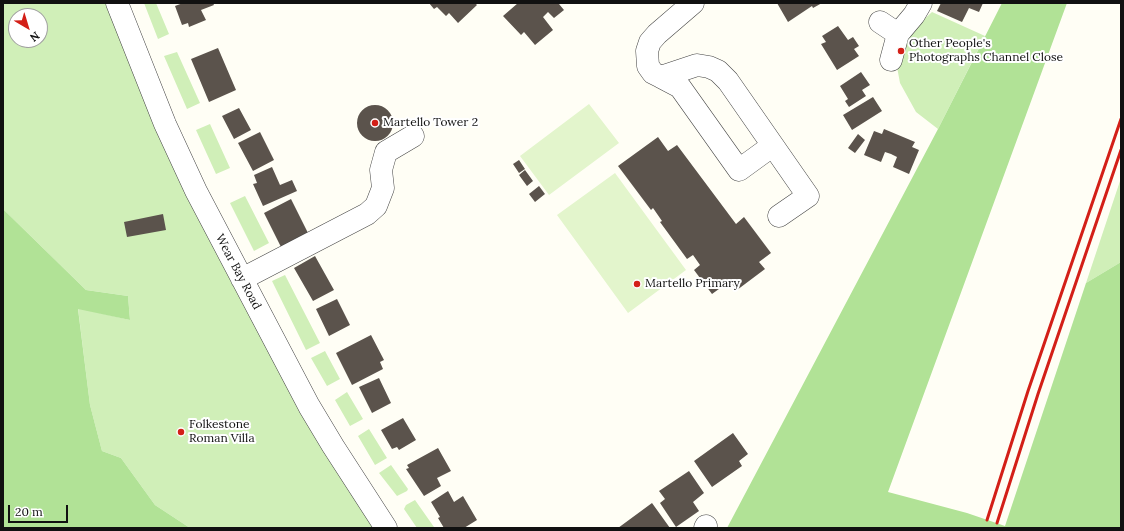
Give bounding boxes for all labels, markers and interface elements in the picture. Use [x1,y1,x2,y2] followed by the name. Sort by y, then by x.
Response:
[8,8,48,48] north arrow
[27,29,42,45] text: N
[909,37,1063,65] place label: Other People's Photographs Channel Close
[896,46,906,56] marker: Other People's Photographs Channel Close
[383,116,478,130] place label: Martello Tower 2
[370,118,380,128] marker: Martello Tower 2
[212,232,264,312] street label: Wear Bay Road
[645,277,740,291] place label: Martello Primary
[632,279,642,289] marker: Martello Primary
[189,418,255,446] place label: Folkestone Roman Villa
[176,427,186,437] marker: Folkestone Roman Villa
[10,497,70,523] scale bar
[15,504,43,519] text: 20 m

